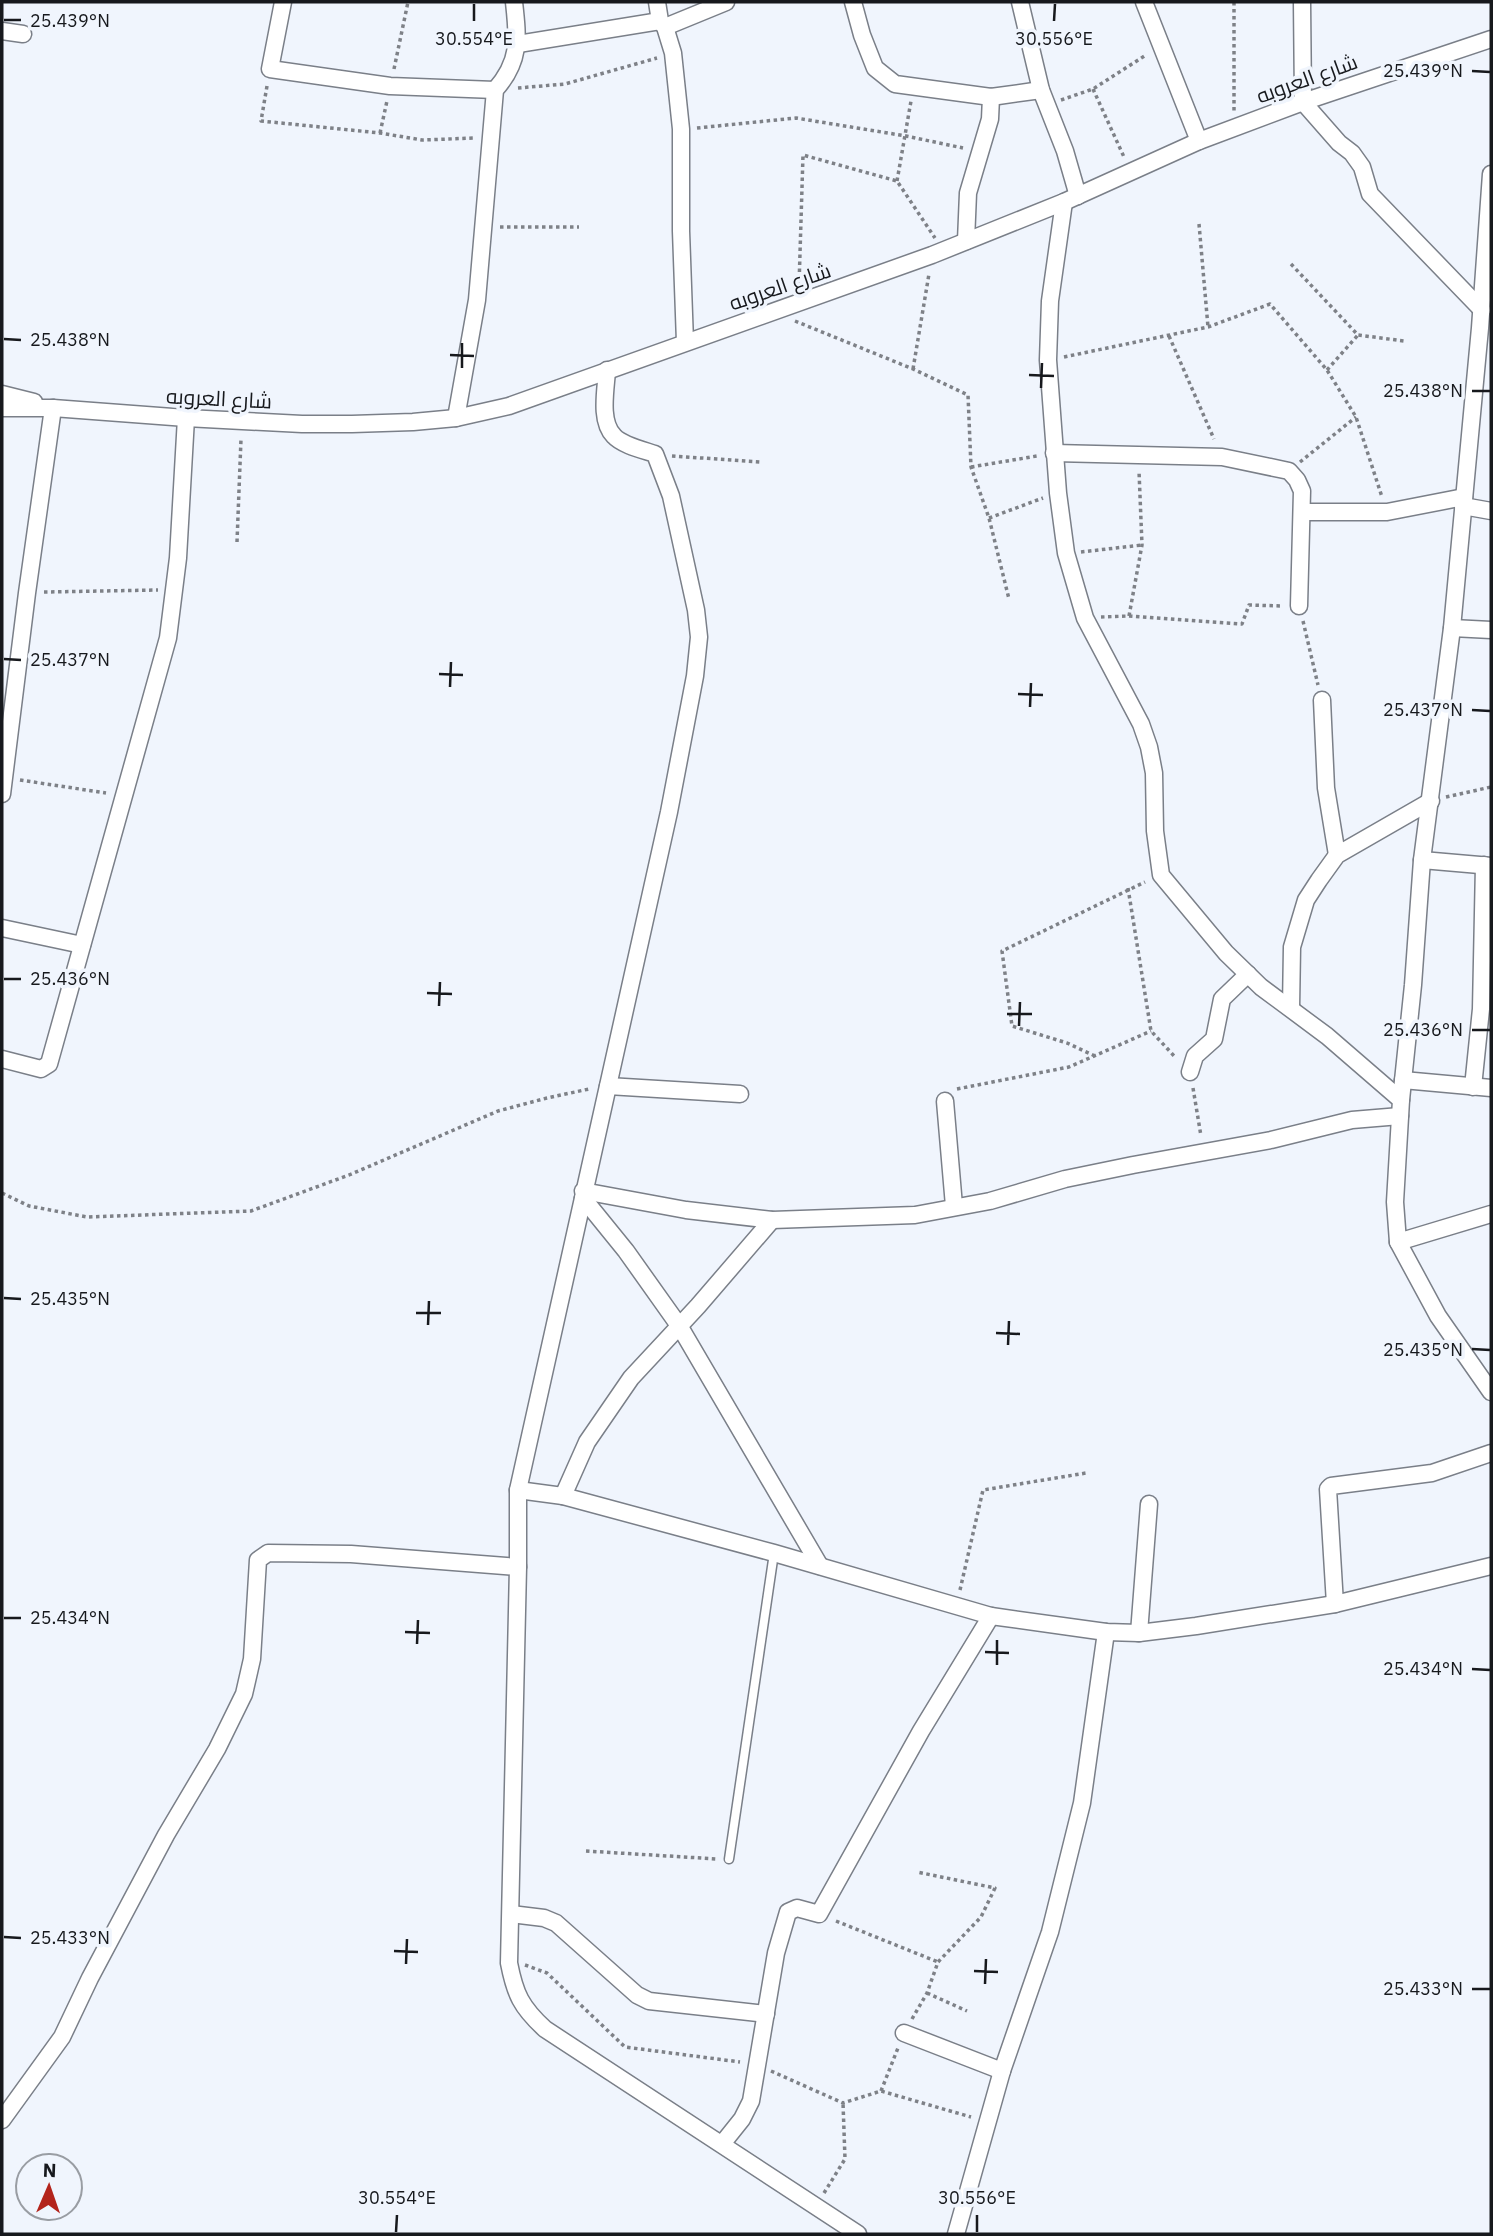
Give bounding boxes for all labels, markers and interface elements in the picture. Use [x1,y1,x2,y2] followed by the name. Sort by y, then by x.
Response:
[30,9,110,32] text: 25.439°N
[435,27,513,50] text: 30.554°E
[1015,27,1093,50] text: 30.556°E
[1252,47,1362,110] street label: شارع العروبه
[1383,59,1463,82] text: 25.439°N
[725,256,835,317] street label: شارع العروبه
[30,328,110,351] text: 25.438°N
[1383,379,1463,402] text: 25.438°N
[165,381,273,416] street label: شارع العروبه
[30,648,110,671] text: 25.437°N
[1383,698,1463,721] text: 25.437°N
[30,967,110,990] text: 25.436°N
[1383,1018,1463,1041] text: 25.436°N
[30,1287,110,1310] text: 25.435°N
[1383,1338,1463,1361] text: 25.435°N
[30,1606,110,1629] text: 25.434°N
[1383,1657,1463,1680] text: 25.434°N
[30,1926,110,1949] text: 25.433°N
[1383,1977,1463,2000] text: 25.433°N
[14,2152,84,2222] north arrow
[42,2158,57,2182] text: N
[358,2186,436,2209] text: 30.554°E
[938,2186,1016,2209] text: 30.556°E

